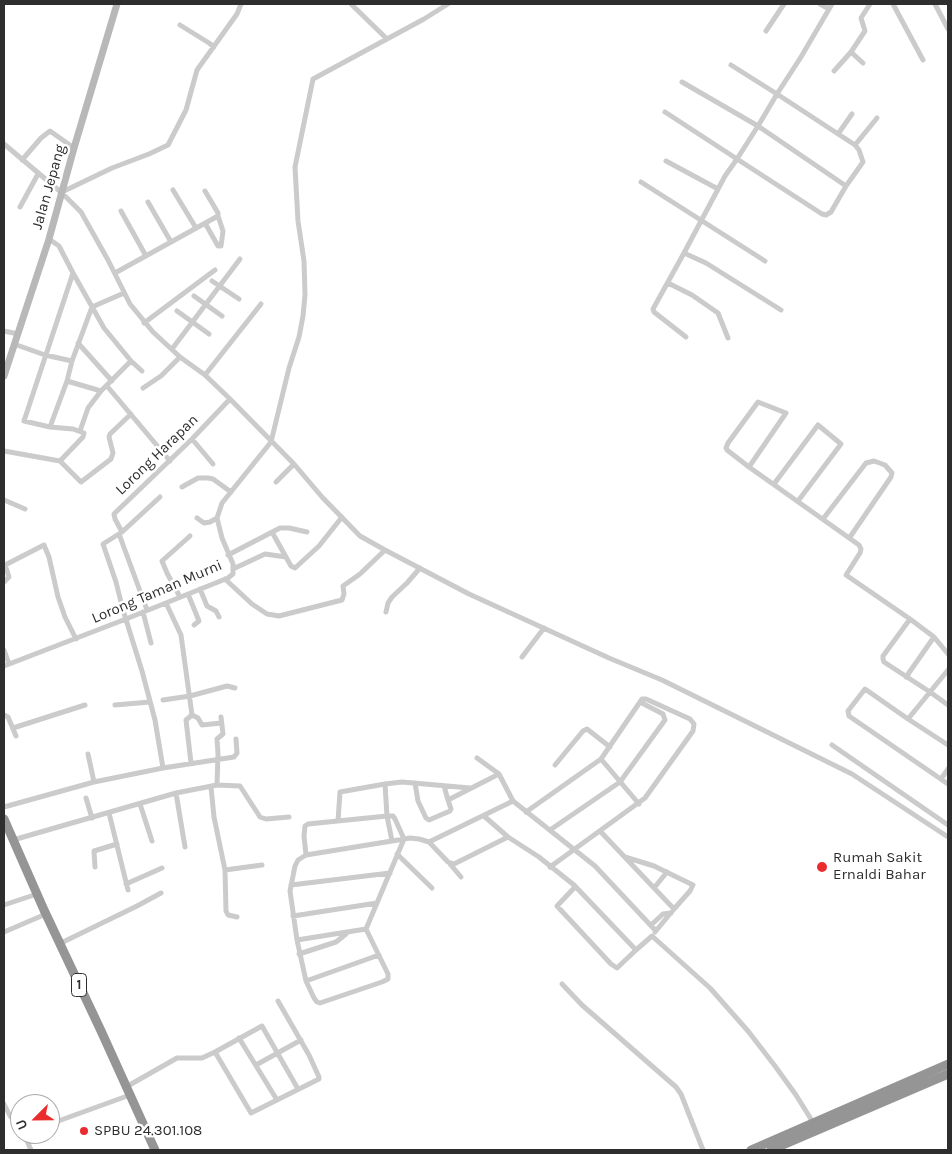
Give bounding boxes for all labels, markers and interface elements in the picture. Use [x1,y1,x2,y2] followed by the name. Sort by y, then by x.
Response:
[28,142,70,232] street label: Jalan Jepang
[112,411,202,499] street label: Lorong Harapan
[89,556,225,628] street label: Lorong Taman Murni
[833,849,926,884] place label: Rumah Sakit Ernaldi Bahar
[815,860,829,874] marker: Rumah Sakit Ernaldi Bahar
[72,974,86,996] road number: 1
[10,1094,60,1144] north arrow
[12,1117,31,1132] text: U
[94,1122,202,1140] place label: SPBU 24.301.108
[78,1125,90,1137] marker: SPBU 24.301.108

